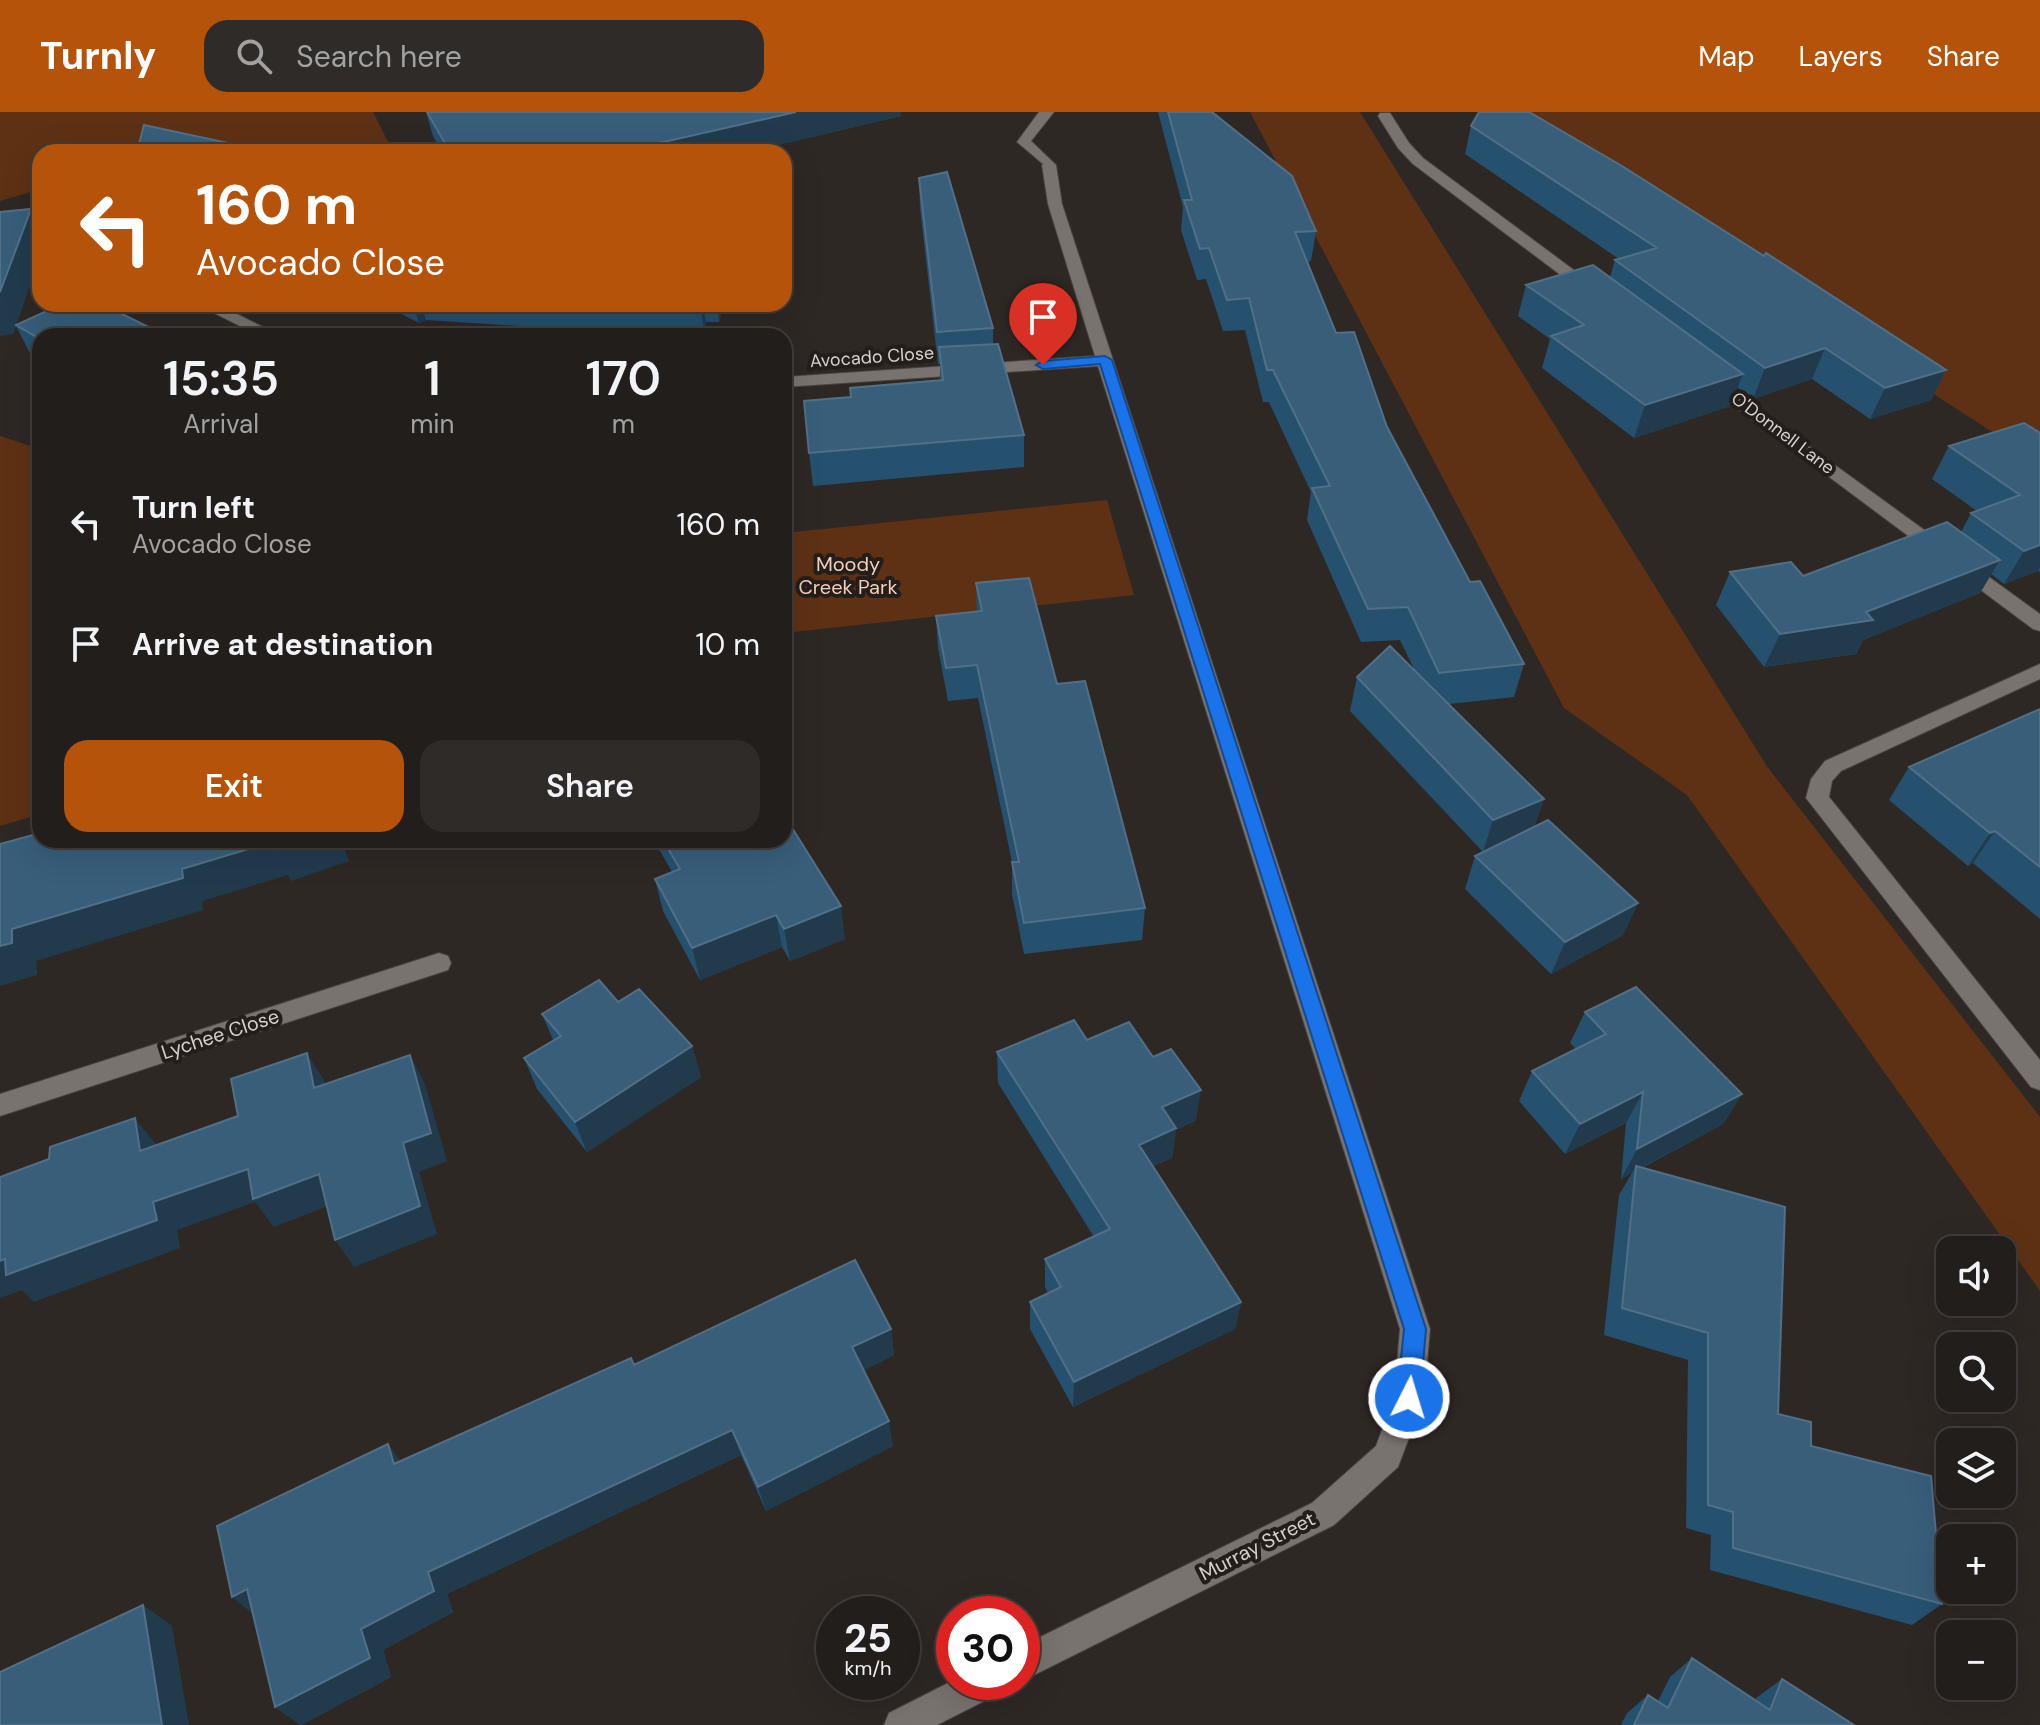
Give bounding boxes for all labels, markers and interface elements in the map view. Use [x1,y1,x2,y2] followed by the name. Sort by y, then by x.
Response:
[204,20,764,92] search box
[40,31,156,81] text: Turnly
[232,34,276,78] icon: search
[296,37,462,76] text: Search here
[1698,38,1755,75] text: Map
[1799,38,1883,75] text: Layers
[1927,38,2000,75] text: Share
[196,168,357,241] text: 160 m
[64,176,168,280] icon: left
[196,239,445,286] text: Avocado Close
[1009,283,1077,365] pin
[1021,295,1065,339] icon: arrive
[809,341,935,373] street label: Avocado Close
[163,347,279,410] text: 15:35
[424,347,441,410] text: 1
[585,347,661,410] text: 170
[1727,386,1839,480] street label: O'Donnell Lane
[183,407,259,441] text: Arrival
[410,407,455,441] text: min
[612,407,635,441] text: m
[132,488,255,527] text: Turn left
[64,502,108,546] icon: left
[677,505,760,544] text: 160 m
[132,527,312,561] text: Avocado Close
[799,551,897,600] park label: Moody Creek Park
[64,622,108,666] icon: arrive
[132,625,433,664] text: Arrive at destination
[695,625,760,664] text: 10 m
[64,740,404,832] button: Exit
[420,740,760,832] button: Share
[158,1003,282,1065] street label: Lychee Close
[1936,1236,2016,1700] map controls
[1936,1236,2016,1316] button: sound
[1936,1332,2016,1412] button: search
[1367,1356,1451,1440] position arrow
[1936,1428,2016,1508] button: layers
[1195,1506,1320,1586] street label: Murray Street
[1936,1524,2016,1604] button: +
[936,1596,1040,1700] speed limit sign: 30
[844,1612,892,1664] text: 25
[1936,1620,2016,1700] button: −
[844,1655,892,1681] text: km/h

